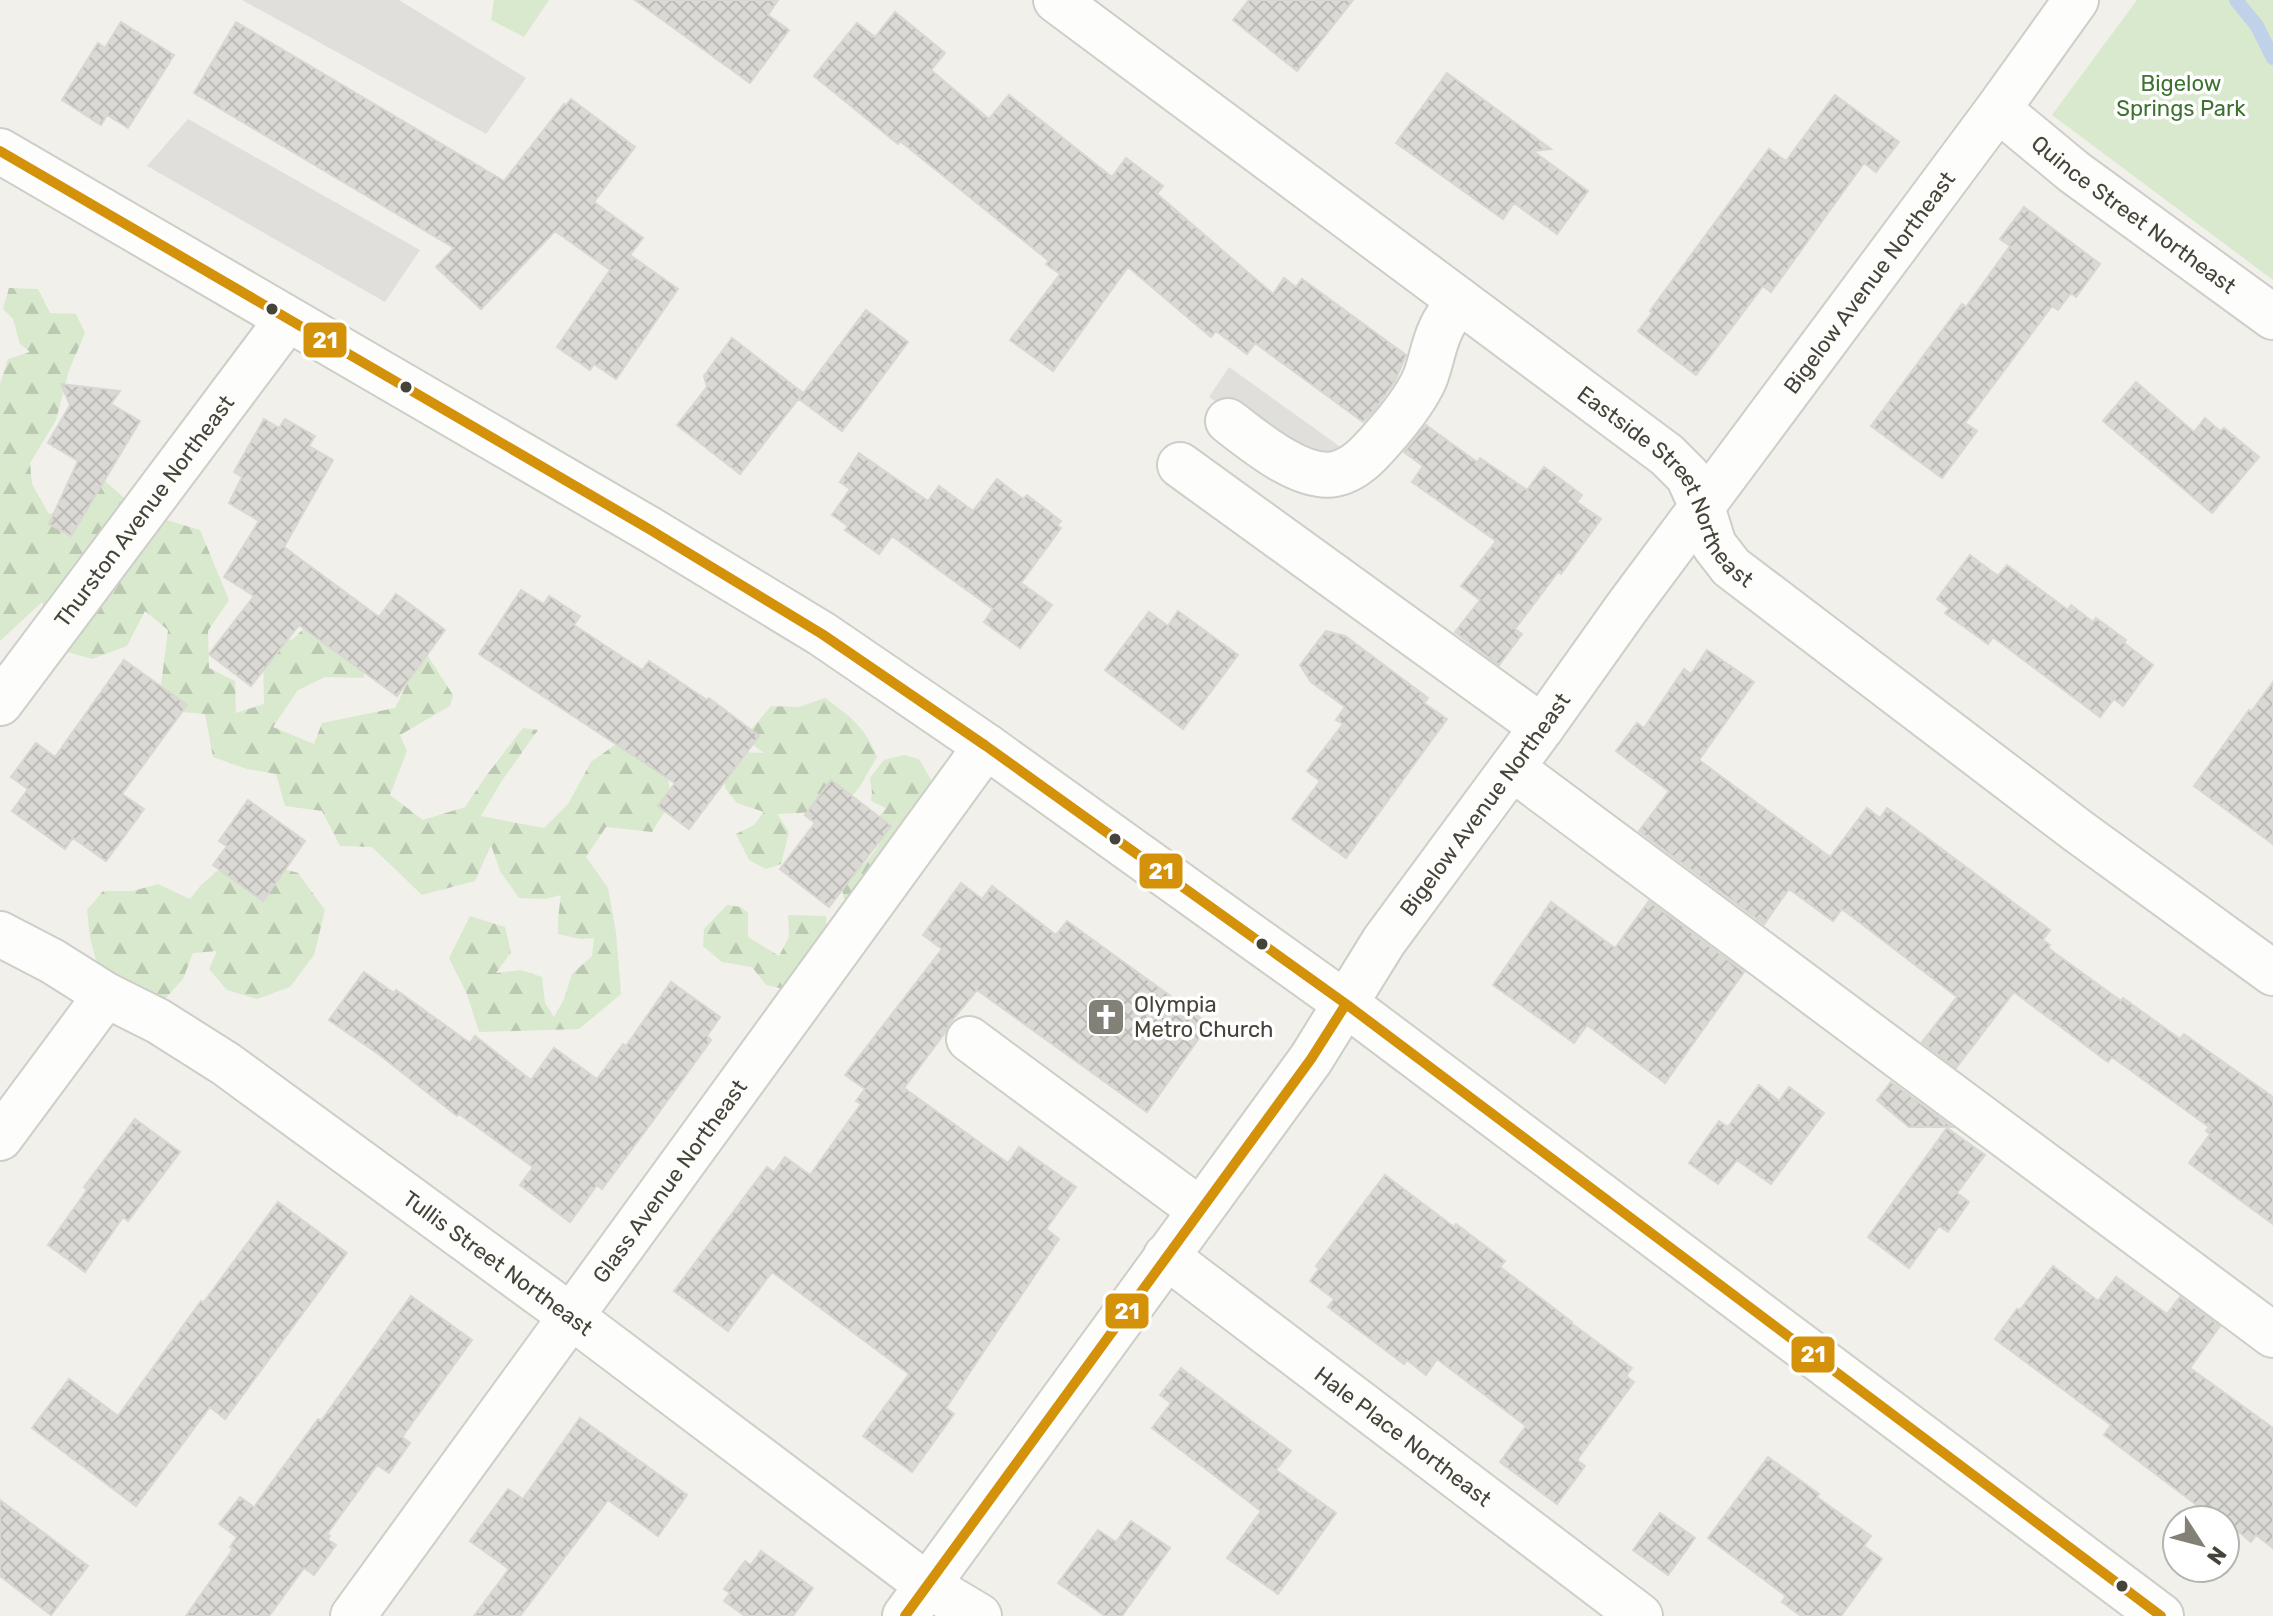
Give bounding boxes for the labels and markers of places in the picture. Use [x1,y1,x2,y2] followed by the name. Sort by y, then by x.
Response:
[264,301,280,317] unlabelled marker
[398,379,414,395] unlabelled marker
[1107,831,1123,847] unlabelled marker
[1254,936,1270,952] unlabelled marker
[1134,991,1273,1043] place label: Olympia Metro Church
[1085,996,1127,1038] church icon: Olympia Metro Church
[2114,1578,2130,1594] unlabelled marker

